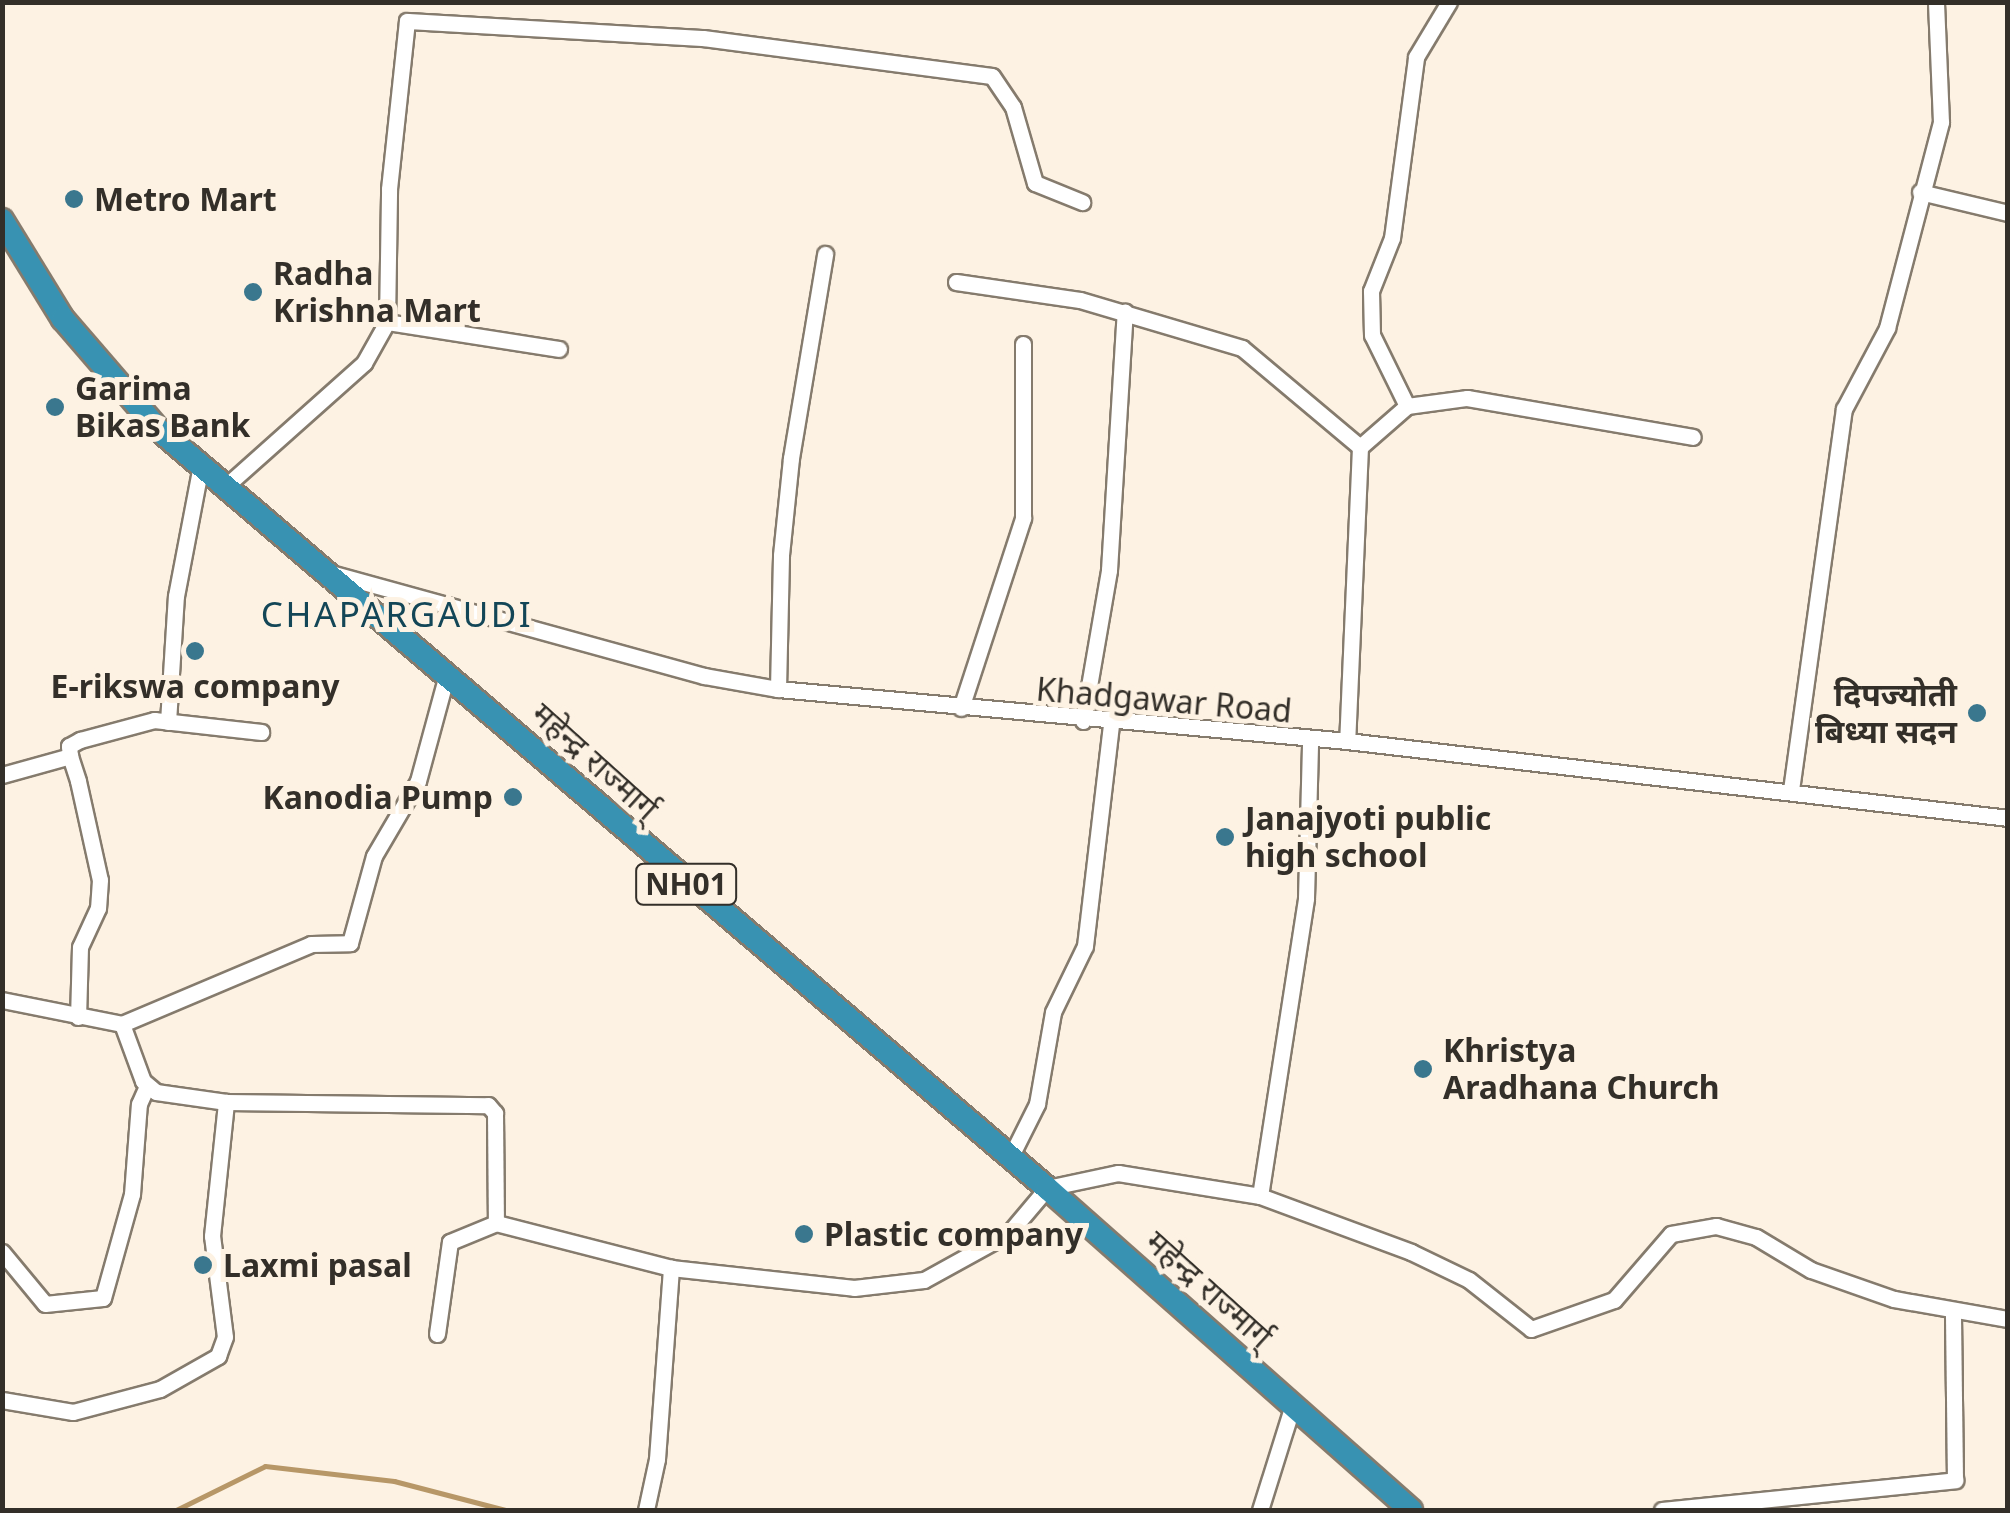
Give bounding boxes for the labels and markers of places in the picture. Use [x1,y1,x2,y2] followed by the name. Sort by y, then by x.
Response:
[94,180,277,218] place label: Metro Mart
[63,188,85,210] marker: Metro Mart
[273,255,481,330] place label: Radha Krishna Mart
[242,281,264,303] marker: Radha Krishna Mart
[75,370,250,445] place label: Garima Bikas Bank
[44,396,66,418] marker: Garima Bikas Bank
[184,640,206,662] marker: E-rikswa company
[51,667,339,705] place label: E-rikswa company
[1815,676,1957,751] place label: दिपज्योती बिध्या सदन
[1966,702,1988,724] marker: दिपज्योती बिध्या सदन
[262,778,493,816] place label: Kanodia Pump
[502,786,524,808] marker: Kanodia Pump
[1245,800,1491,875] place label: Janajyoti public high school
[1214,826,1236,848] marker: Janajyoti public high school
[1443,1032,1720,1107] place label: Khristya Aradhana Church
[1412,1058,1434,1080] marker: Khristya Aradhana Church
[824,1215,1083,1253] place label: Plastic company
[793,1223,815,1245] marker: Plastic company
[223,1246,412,1284] place label: Laxmi pasal
[192,1254,214,1276] marker: Laxmi pasal

